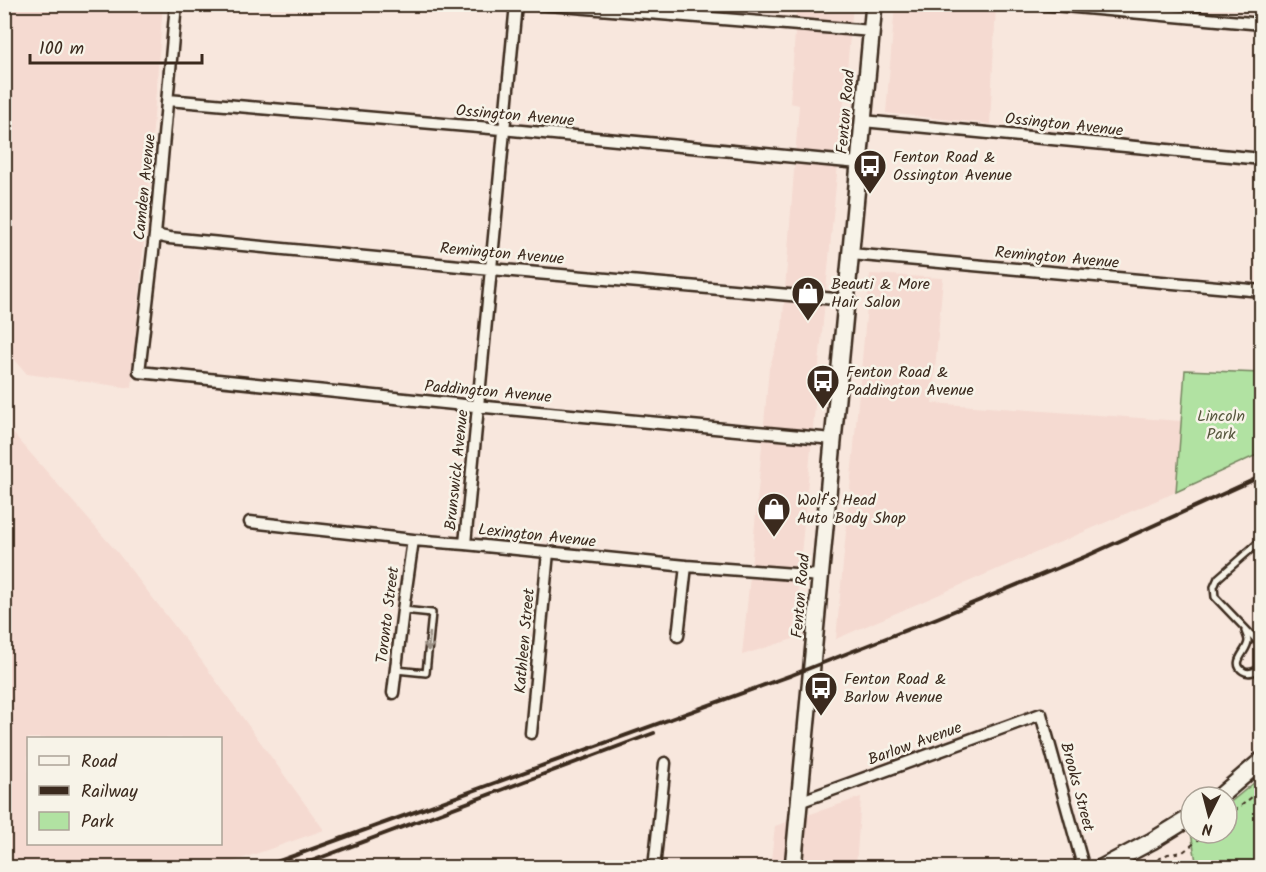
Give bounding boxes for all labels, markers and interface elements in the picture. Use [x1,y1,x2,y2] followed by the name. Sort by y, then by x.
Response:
[30,27,202,65] scale bar
[39,35,84,64] text: 100 m
[830,68,862,155] street label: Fenton Road
[455,98,575,134] street label: Ossington Avenue
[1004,106,1124,144] street label: Ossington Avenue
[127,132,163,242] street label: Camden Avenue
[893,145,1012,188] place label: Fenton Road & Ossington Avenue
[852,148,888,195] bus stop icon: Fenton Road & Ossington Avenue
[439,236,565,272] street label: Remington Avenue
[994,240,1120,276] street label: Remington Avenue
[831,272,930,315] place label: Beauti & More Hair Salon
[790,275,826,322] shop icon: Beauti & More Hair Salon
[846,360,974,403] place label: Fenton Road & Paddington Avenue
[805,363,841,410] bus stop icon: Fenton Road & Paddington Avenue
[423,374,553,410] street label: Paddington Avenue
[1197,404,1245,447] park label: Lincoln Park
[438,408,476,532] street label: Brunswick Avenue
[797,488,906,531] place label: Wolf's Head Auto Body Shop
[756,491,792,538] shop icon: Wolf's Head Auto Body Shop
[477,517,597,555] street label: Lexington Avenue
[785,552,817,639] street label: Fenton Road
[370,564,406,665] street label: Toronto Street
[508,587,542,695] street label: Kathleen Street
[423,631,434,651] one-way arrow
[844,667,946,710] place label: Fenton Road & Barlow Avenue
[803,670,839,717] bus stop icon: Fenton Road & Barlow Avenue
[864,715,966,773] street label: Barlow Avenue
[27,737,222,845] legend
[1053,740,1101,835] street label: Brooks Street
[81,748,118,777] text: Road
[81,778,138,807] text: Railway
[1179,785,1239,845] north arrow
[81,808,114,837] text: Park
[1201,815,1214,841] text: N

